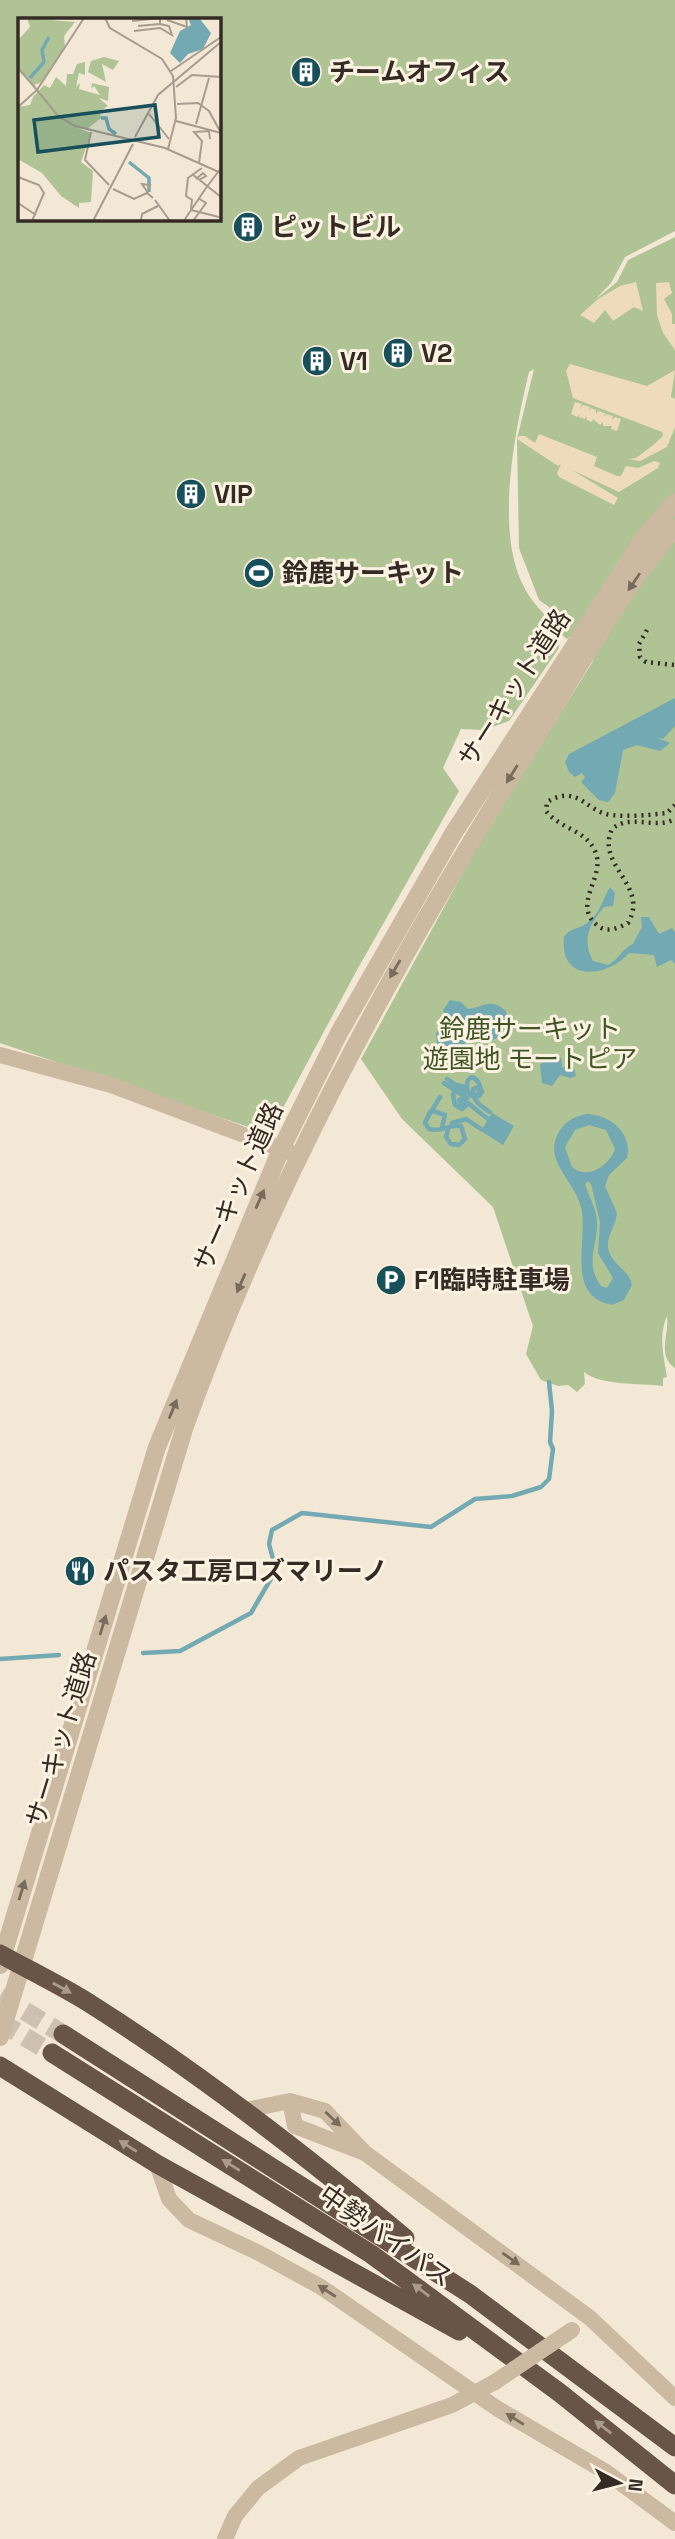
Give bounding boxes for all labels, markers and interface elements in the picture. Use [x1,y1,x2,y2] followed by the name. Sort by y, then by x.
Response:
[18,18,220,220] inset map
[289,55,323,89] building icon: チームオフィス
[329,55,510,89] place label: チームオフィス
[231,210,265,244] building icon: ピットビル
[271,210,401,244] place label: ピットビル
[381,336,415,370] building icon: V2
[421,336,453,370] place label: V2
[300,344,334,378] building icon: V1
[340,344,368,378] place label: V1
[174,477,208,511] building icon: VIP
[214,477,253,511] place label: VIP
[242,556,276,590] sports icon: 鈴鹿サーキット
[282,556,464,590] place label: 鈴鹿サーキット
[627,573,641,591] one-way arrow
[450,602,578,774] street label: サーキット道路
[506,765,519,784] one-way arrow
[389,960,401,979] one-way arrow
[423,1012,637,1076] park label: 鈴鹿サーキット 遊園地 モートピア
[185,1097,291,1277] street label: サーキット道路
[254,1188,265,1209] one-way arrow
[374,1263,408,1297] parking icon: F1臨時駐車場
[414,1263,570,1297] place label: F1臨時駐車場
[235,1273,247,1293] one-way arrow
[167,1398,178,1419] one-way arrow
[63,1554,97,1588] restaurant icon: パスタ工房ロズマリーノ
[103,1554,387,1588] place label: パスタ工房ロズマリーノ
[98,1615,108,1636] one-way arrow
[18,1647,104,1831] street label: サーキット道路
[17,1879,27,1900] one-way arrow
[53,1982,72,1994] one-way arrow
[324,2111,341,2127] one-way arrow
[119,2140,138,2153] one-way arrow
[222,2158,241,2171] one-way arrow
[313,2177,459,2295] street label: 中勢バイパス
[502,2252,521,2265] one-way arrow
[412,2284,430,2298] one-way arrow
[318,2285,337,2298] one-way arrow
[506,2413,525,2426] one-way arrow
[594,2420,612,2435] one-way arrow
[584,2448,654,2518] north arrow
[622,2477,649,2493] text: N

